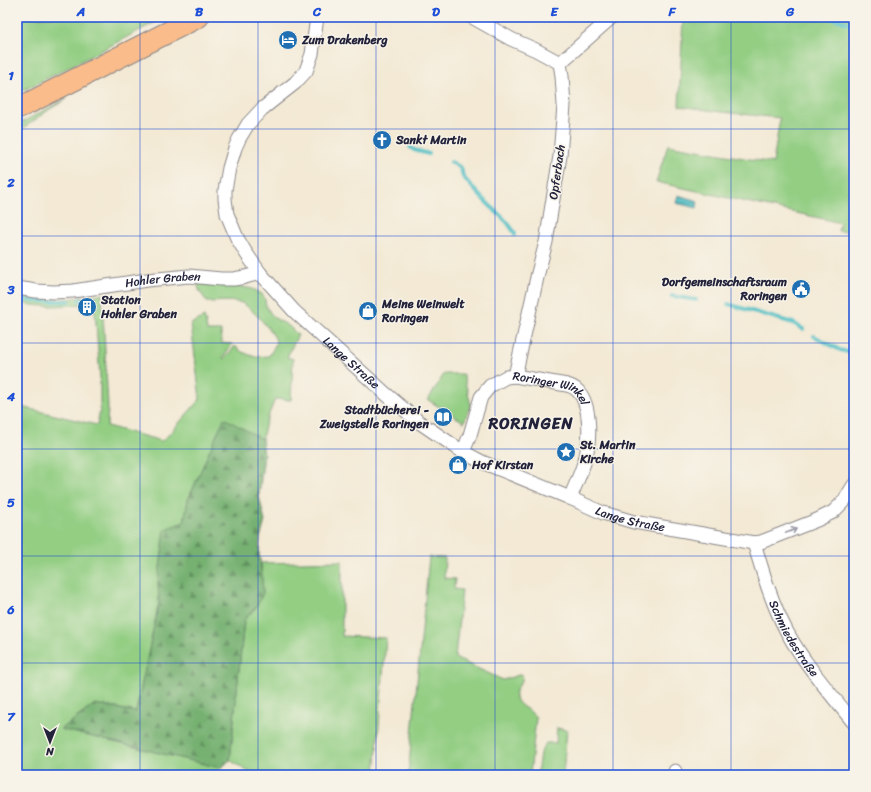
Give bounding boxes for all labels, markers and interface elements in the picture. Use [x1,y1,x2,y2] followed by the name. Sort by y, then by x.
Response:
[76,0,85,23] text: A
[195,0,204,23] text: B
[312,0,322,23] text: C
[432,0,440,23] text: D
[550,0,559,23] text: E
[667,0,676,23] text: F
[785,0,795,23] text: G
[277,29,299,51] hotel icon: Zum Drakenberg
[301,29,389,51] place label: Zum Drakenberg
[8,64,14,87] text: 1
[371,129,393,151] church icon: Sankt Martin
[395,129,467,151] place label: Sankt Martin
[542,143,572,201] street label: Opferbach
[6,171,15,194] text: 2
[123,265,202,294] street label: Hohler Graben
[662,271,788,307] place label: Dorfgemeinschaftsraum Roringen
[6,278,15,301] text: 3
[790,278,812,300] public building icon: Dorfgemeinschaftsraum Roringen
[100,289,178,325] place label: Station Hohler Graben
[381,293,465,329] place label: Meine Weinwelt Roringen
[76,296,98,318] building icon: Station Hohler Graben
[357,300,379,322] shop icon: Meine Weinwelt Roringen
[318,331,385,395] street label: Lange Straße
[511,365,596,409] street label: Roringer Winkel
[6,385,16,408] text: 4
[319,399,430,435] place label: Stadtbücherei - Zweigstelle Roringen
[432,406,454,428] library icon: Stadtbücherei - Zweigstelle Roringen
[487,409,574,438] district label: RORINGEN
[579,434,636,470] place label: St. Martin Kirche
[555,441,577,463] place icon: St. Martin Kirche
[447,454,469,476] shop icon: Hof Kirstan
[471,454,534,476] place label: Hof Kirstan
[7,491,15,514] text: 5
[592,500,667,538] street label: Lange Straße
[784,526,796,534] one-way arrow
[763,597,825,682] street label: Schmiedestraße
[6,598,15,621] text: 6
[7,705,16,728] text: 7
[30,722,70,762] north arrow
[46,742,55,761] text: N

